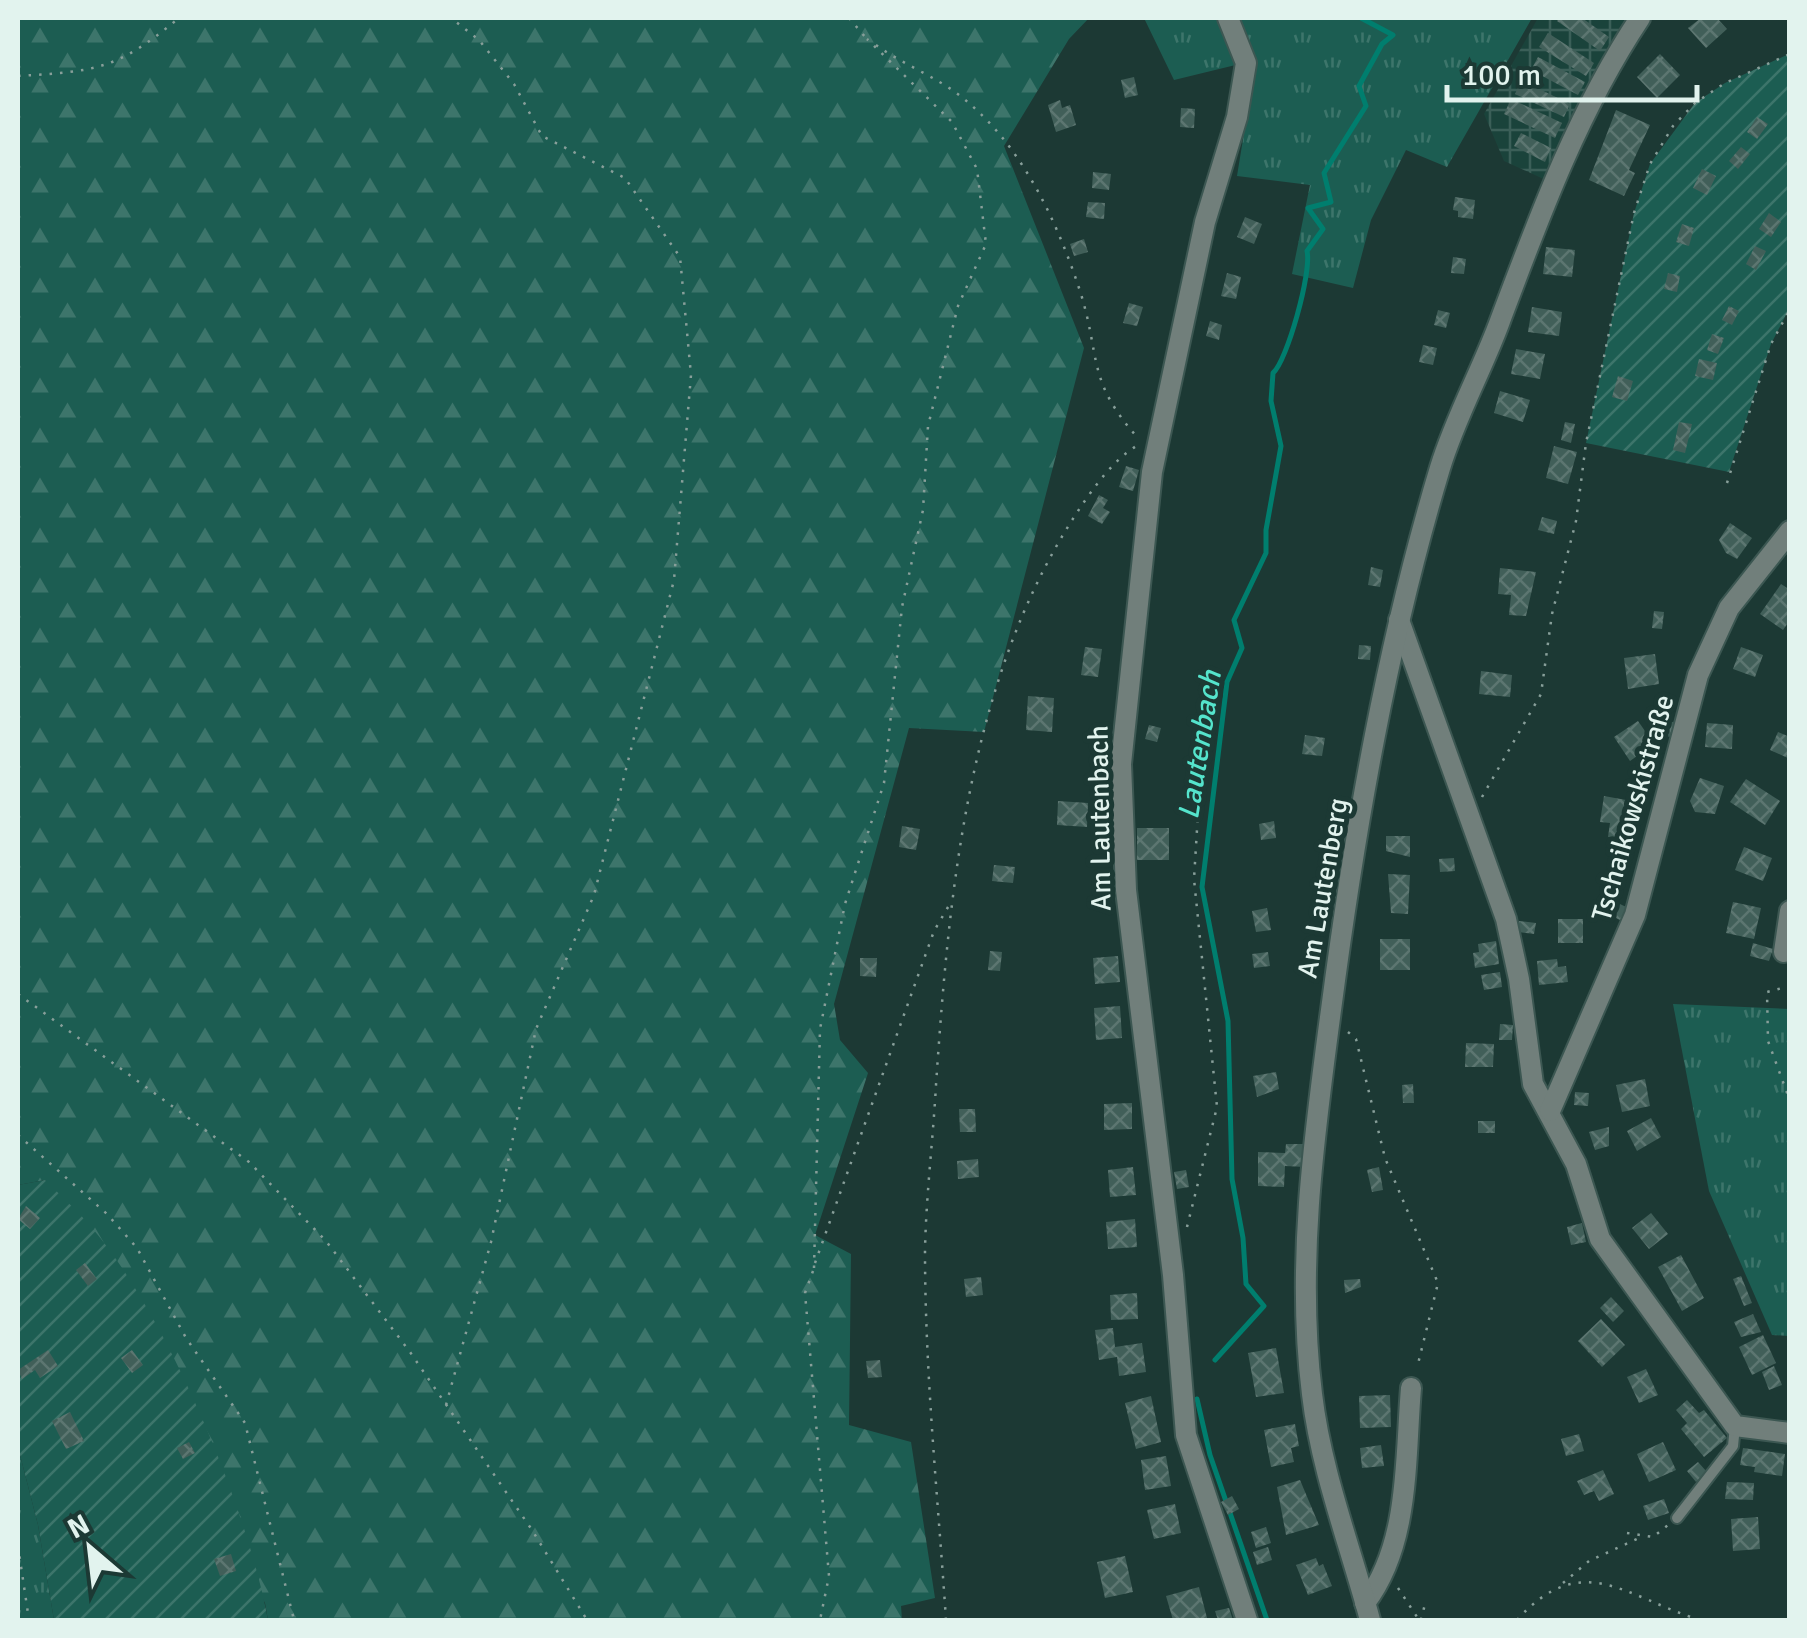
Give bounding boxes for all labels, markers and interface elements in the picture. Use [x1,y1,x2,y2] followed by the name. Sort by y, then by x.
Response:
[1447,40,1697,102] scale bar
[1462,57,1541,94] text: 100 m
[1170,667,1230,822] water label: Lautenbach
[1584,691,1682,925] street label: Tschaikowskistraße
[1081,725,1119,911] street label: Am Lautenbach
[1290,795,1356,981] street label: Am Lautenberg
[40,1498,140,1598] north arrow
[62,1507,95,1546] text: N

